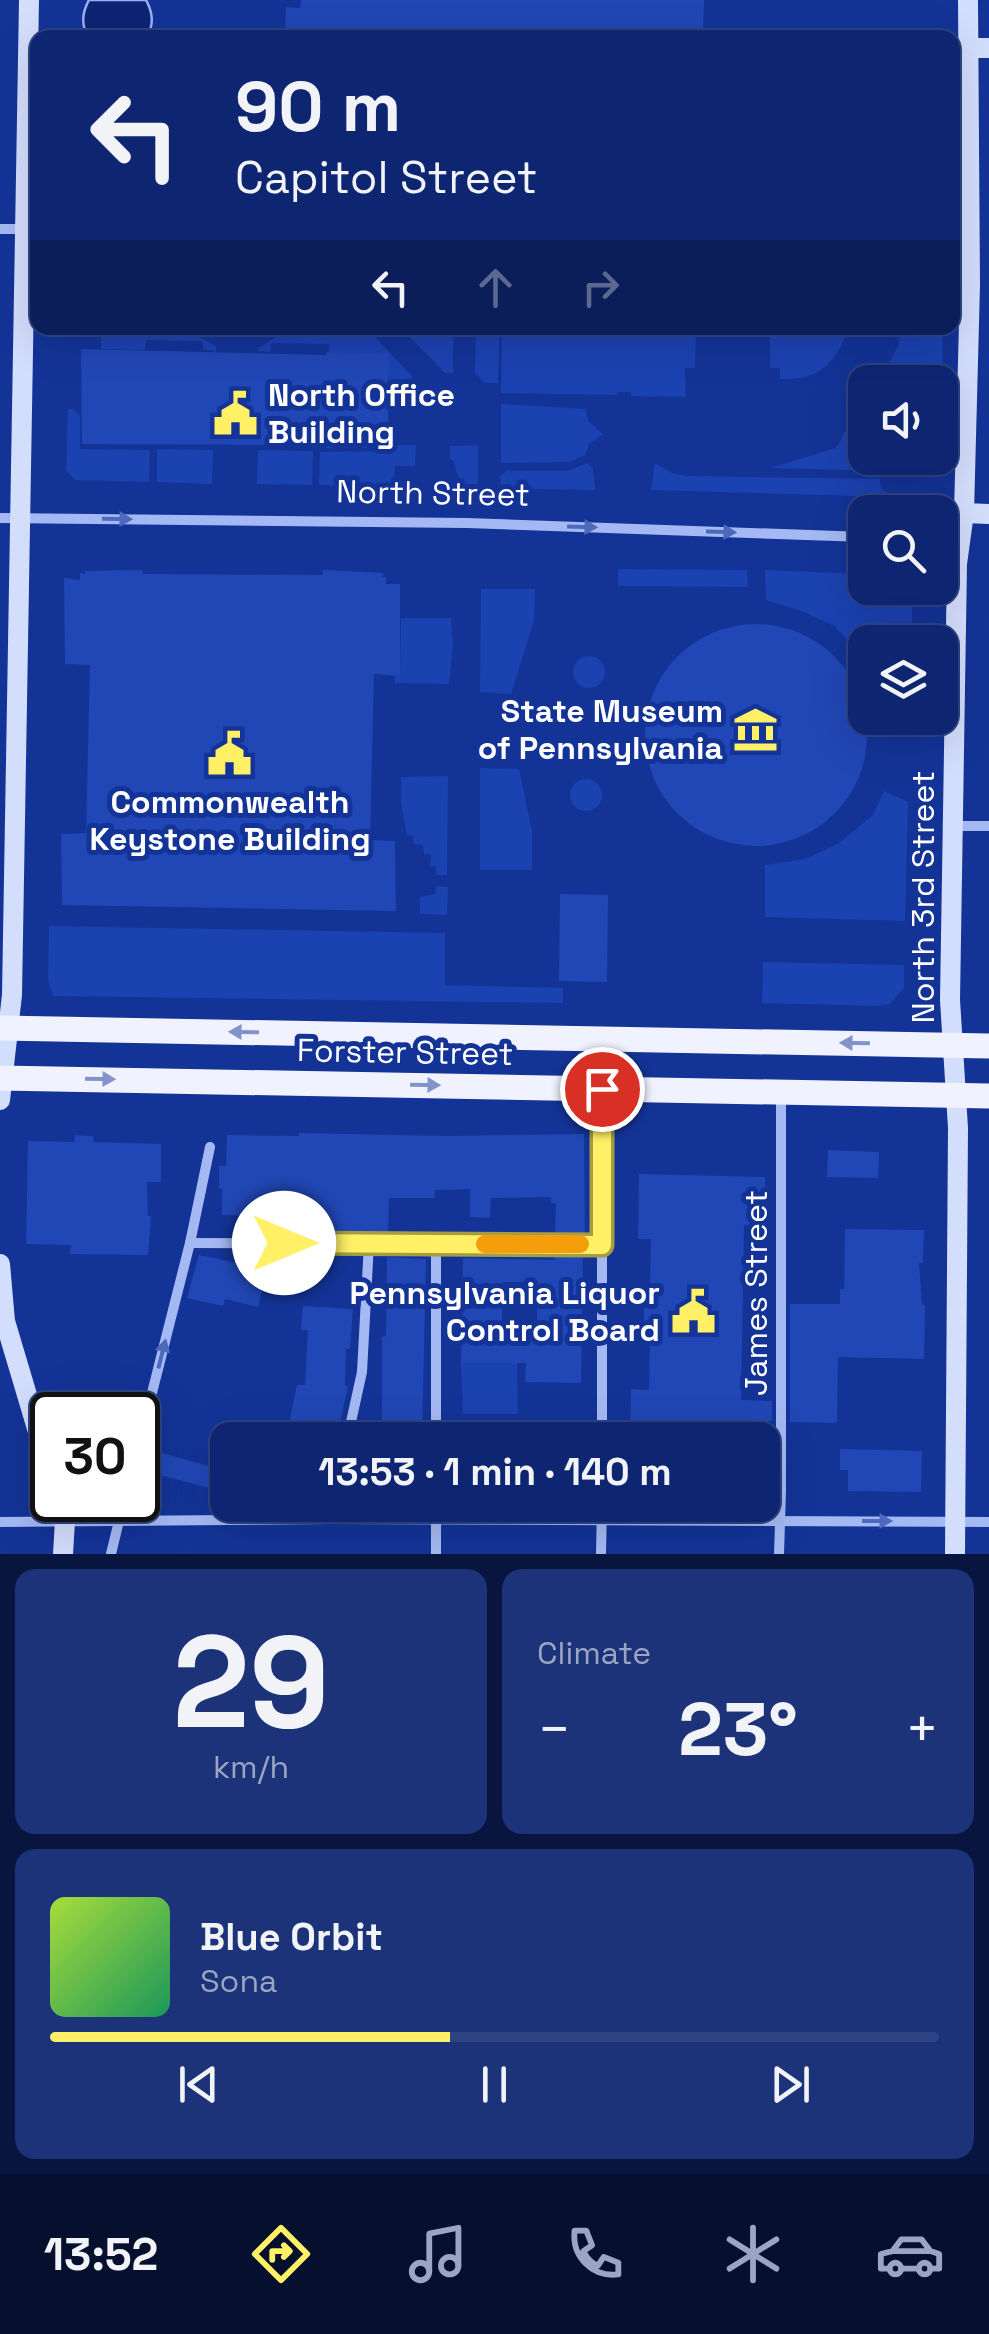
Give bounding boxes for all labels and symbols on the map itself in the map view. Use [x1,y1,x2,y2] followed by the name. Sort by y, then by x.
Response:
[268,375,455,452] place label: North Office Building
[211,389,259,437] public building icon: North Office Building
[336,471,530,515] street label: North Street
[101,511,133,527] one-way arrow
[566,519,598,535] one-way arrow
[705,524,737,540] one-way arrow
[478,691,723,768] place label: State Museum of Pennsylvania
[732,705,780,753] museum icon: State Museum of Pennsylvania
[206,730,254,778] public building icon: Commonwealth Keystone Building
[903,770,943,1024] street label: North 3rd Street
[89,782,371,859] place label: Commonwealth Keystone Building
[228,1024,260,1040] one-way arrow
[297,1030,513,1074] street label: Forster Street
[838,1034,870,1050] one-way arrow
[560,1047,645,1132] pin
[85,1072,117,1088] one-way arrow
[410,1078,442,1094] one-way arrow
[736,1190,776,1396] street label: James Street
[232,1191,336,1295] position arrow
[349,1273,660,1350] place label: Pennsylvania Liquor Control Board
[669,1287,717,1335] public building icon: Pennsylvania Liquor Control Board
[155,1338,170,1369] one-way arrow
[30,1392,160,1522] speed limit sign: 30
[862,1514,894,1530] one-way arrow

